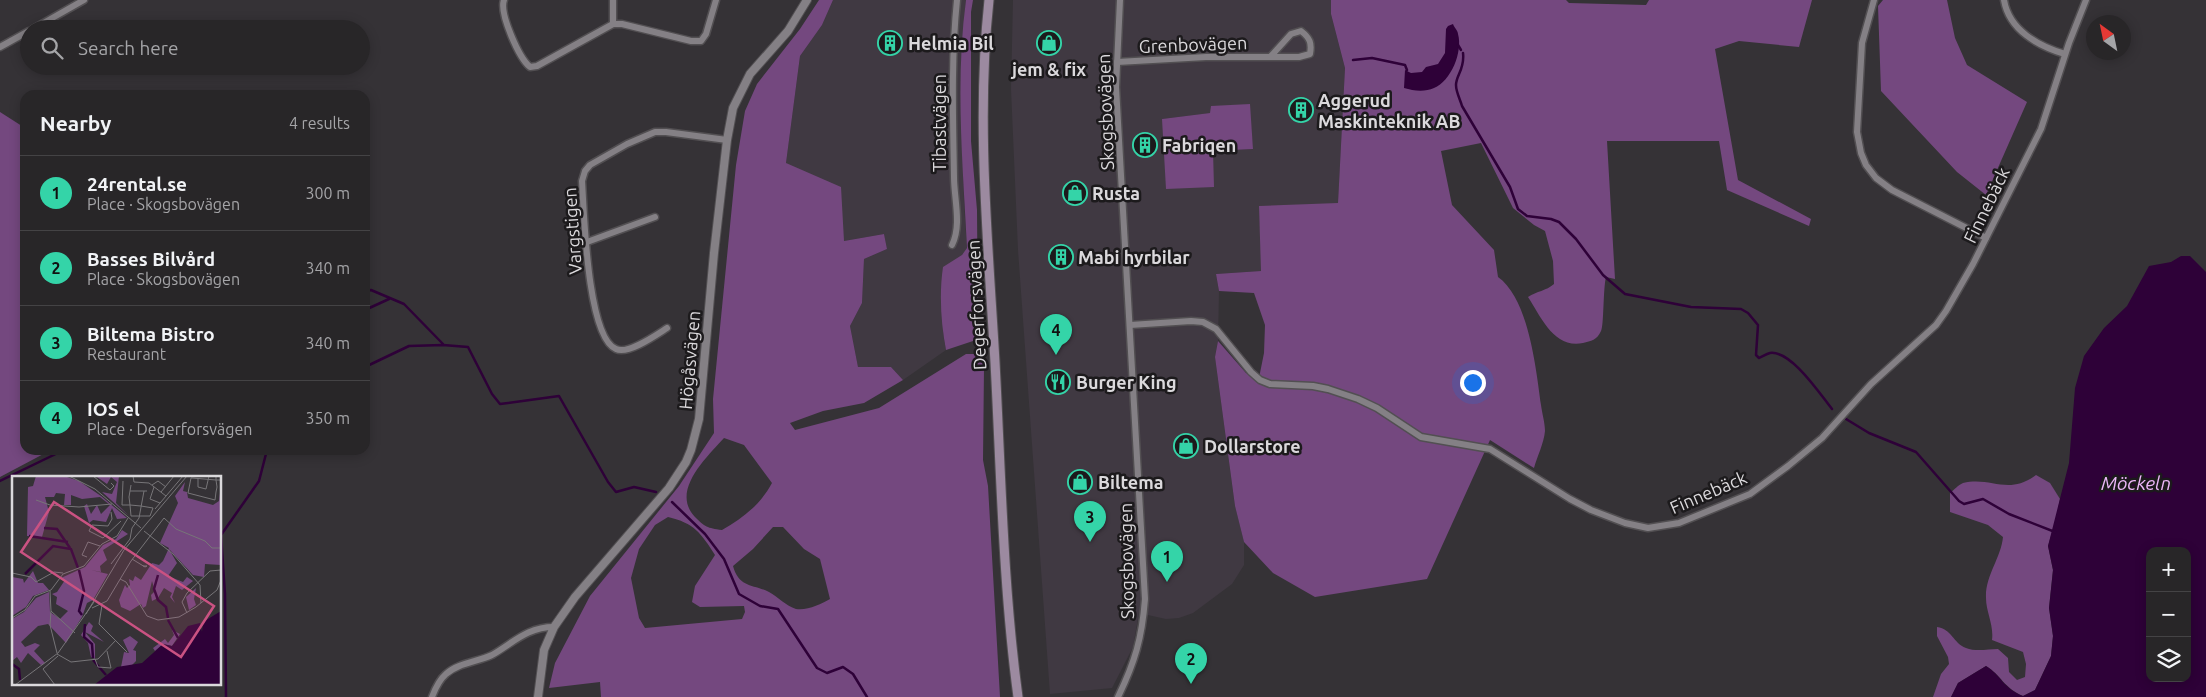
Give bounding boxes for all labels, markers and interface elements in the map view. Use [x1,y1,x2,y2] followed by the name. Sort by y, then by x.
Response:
[2086,15,2131,60] north arrow
[20,20,370,75] search box
[877,30,903,56] building icon: Helmia Bil
[1036,30,1062,56] shop icon: jem & fix
[1138,32,1248,56] street label: Grenbovägen
[908,33,994,53] place label: Helmia Bil
[38,34,66,62] icon: search
[78,37,178,59] text: Search here
[1093,53,1117,171] street label: Skogsbovägen
[1010,59,1086,79] place label: jem & fix
[929,74,949,172] street label: Tibastvägen
[1318,90,1460,131] place label: Aggerud Maskinteknik AB
[1288,97,1314,123] building icon: Aggerud Maskinteknik AB
[40,111,111,135] text: Nearby
[289,114,350,132] text: 4 results
[1132,132,1158,158] building icon: Fabriqen
[1162,135,1236,155] place label: Fabriqen
[1959,164,2013,246] street label: Finnebäck
[87,173,187,195] text: 24rental.se
[1062,180,1088,206] shop icon: Rusta
[1092,183,1140,203] place label: Rusta
[51,184,61,202] text: 1
[305,184,350,202] text: 300 m
[559,187,585,275] street label: Vargstigen
[87,195,240,213] text: Place · Skogsbovägen
[963,239,989,371] street label: Degerforsvägen
[1048,244,1074,270] building icon: Mabi hyrbilar
[1078,247,1190,267] place label: Mabi hyrbilar
[87,248,215,270] text: Basses Bilvård
[51,259,61,277] text: 2
[305,259,350,277] text: 340 m
[87,270,240,288] text: Place · Skogsbovägen
[675,310,703,410] street label: Högåsvägen
[1040,314,1072,355] pin: 4
[87,323,215,345] text: Biltema Bistro
[51,334,61,352] text: 3
[305,334,350,352] text: 340 m
[87,345,166,363] text: Restaurant
[1045,369,1071,395] restaurant icon: Burger King
[1460,370,1486,396] your location
[1076,372,1177,392] place label: Burger King
[87,398,140,420] text: IOS el
[51,409,61,427] text: 4
[305,409,350,427] text: 350 m
[87,420,252,438] text: Place · Degerforsvägen
[1173,433,1199,459] shop icon: Dollarstore
[1204,436,1301,456] place label: Dollarstore
[1667,467,1749,517] street label: Finnebäck
[1067,469,1093,495] shop icon: Biltema
[1098,472,1164,492] place label: Biltema
[2101,472,2171,494] water label: Möckeln
[12,476,221,684] inset map
[1074,501,1106,542] pin: 3
[1115,503,1137,619] street label: Skogsbovägen
[1151,541,1183,582] pin: 1
[2146,547,2191,682] map controls
[2146,547,2191,592] button: +
[2146,592,2191,637] button: −
[2146,637,2191,682] button: layers
[1175,643,1207,684] pin: 2

